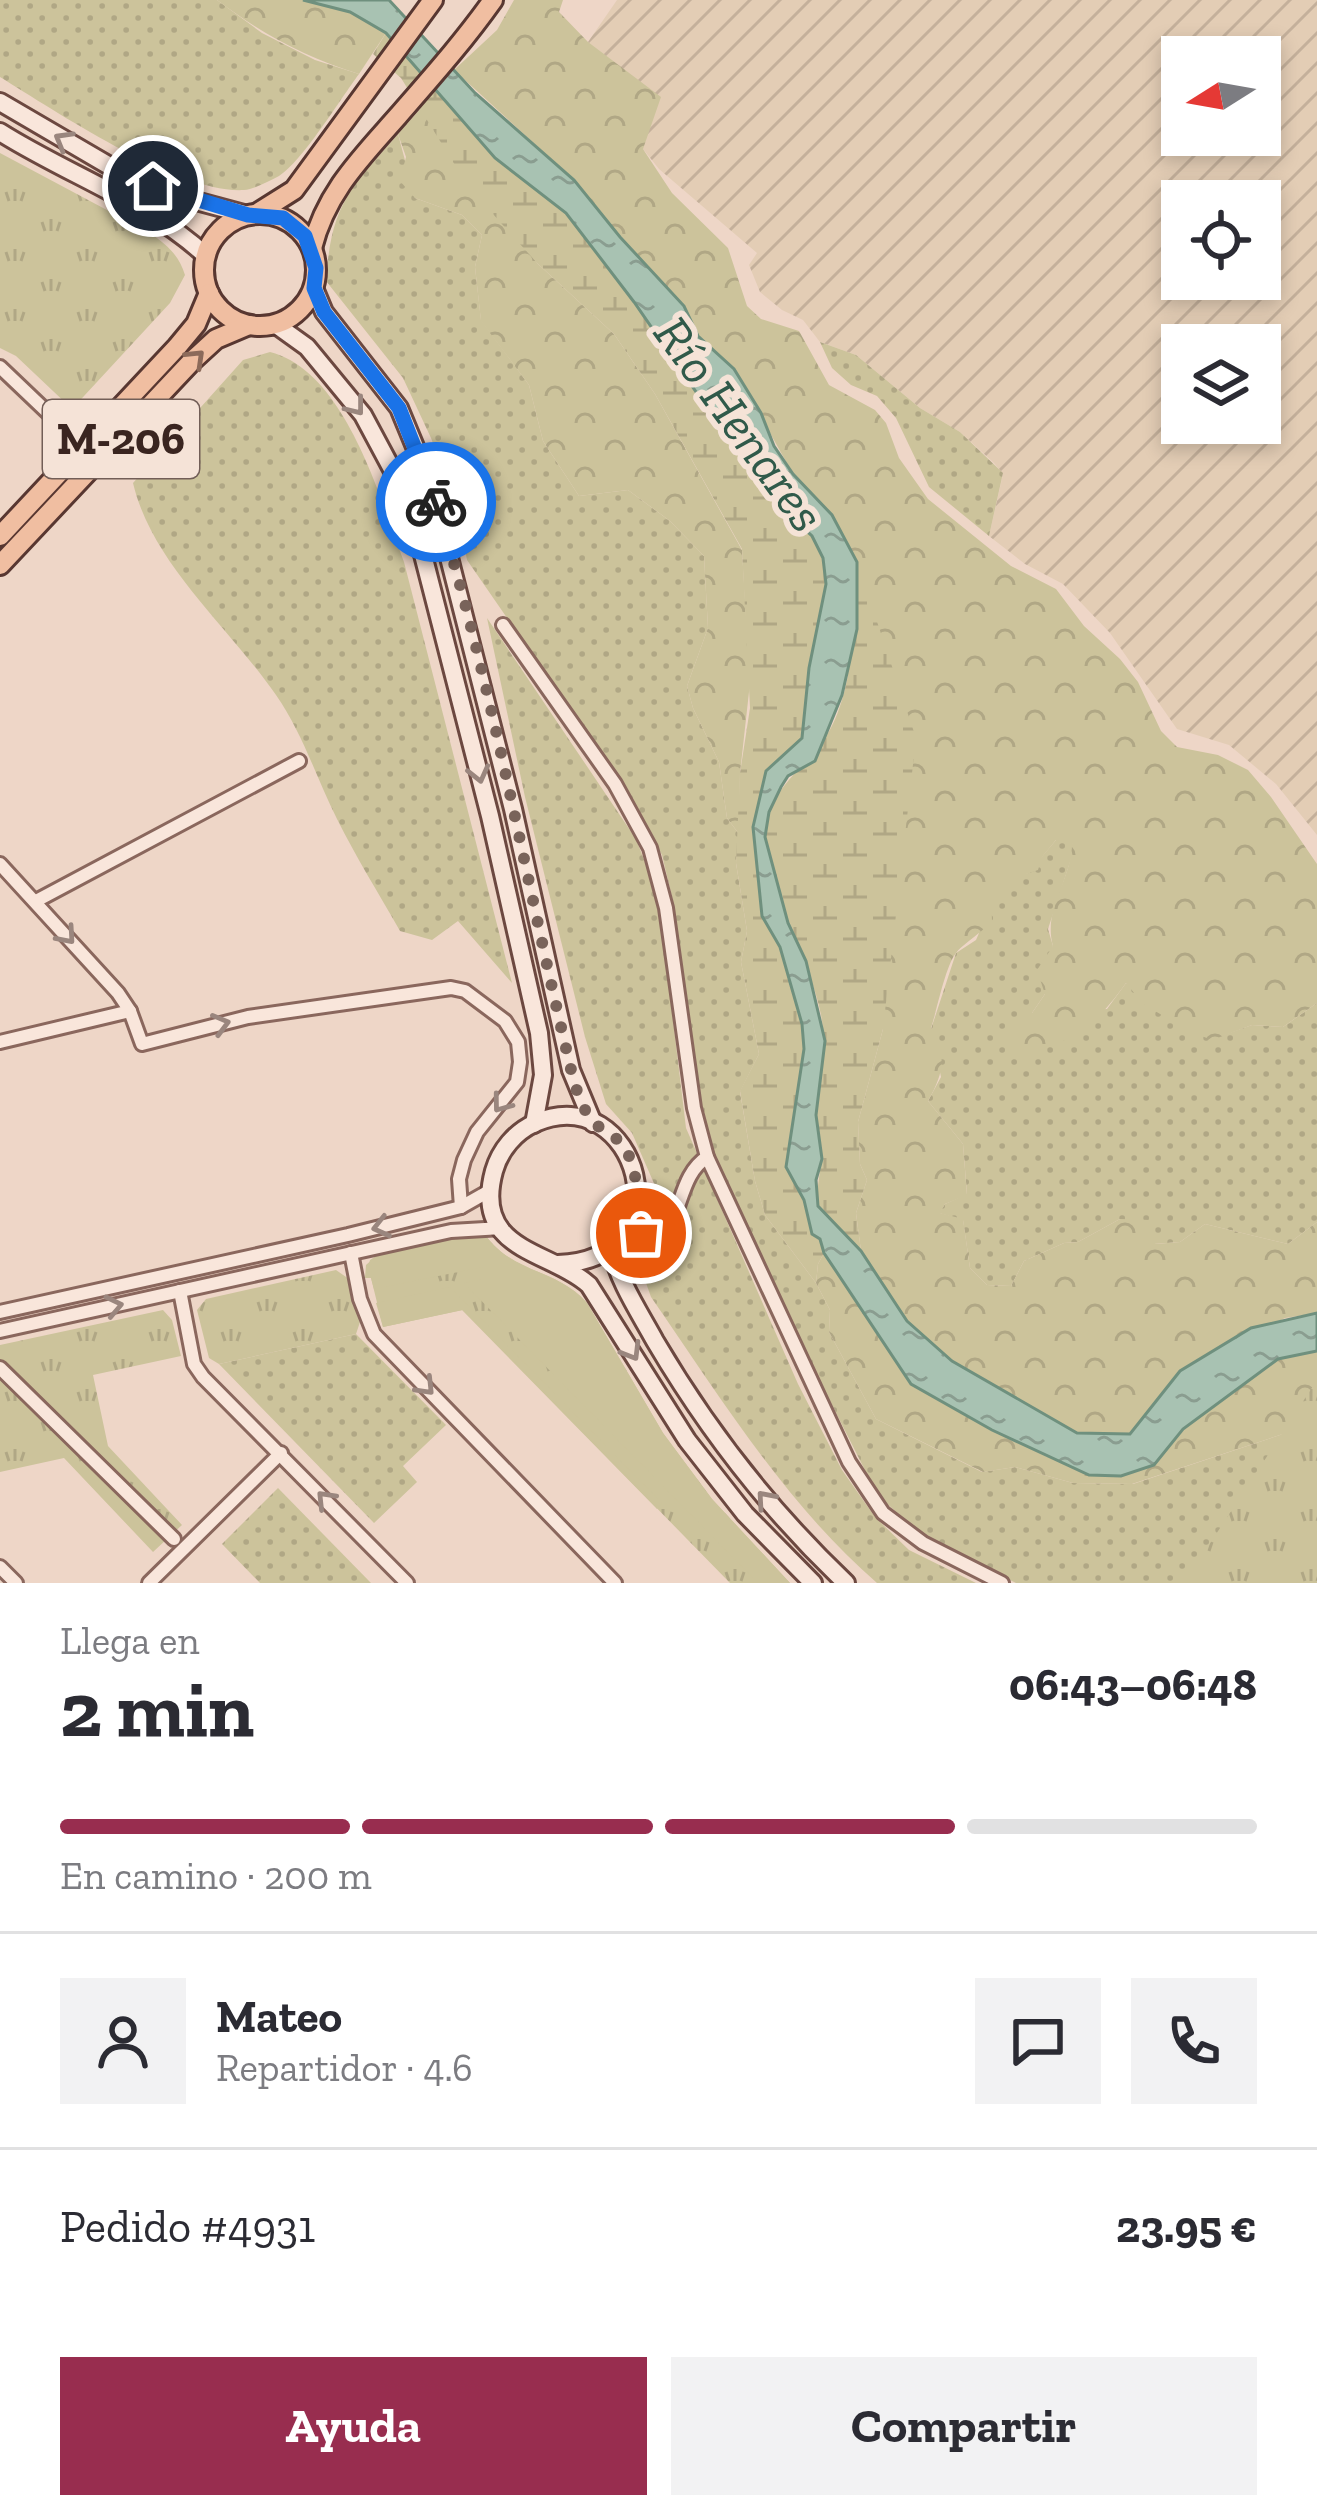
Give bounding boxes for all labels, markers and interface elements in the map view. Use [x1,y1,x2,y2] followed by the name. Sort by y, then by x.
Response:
[1161,36,1281,156] north arrow
[1161,36,1281,444] map controls
[54,132,76,155] one-way arrow
[102,135,204,237] pin
[120,153,186,219] icon: home
[1161,180,1281,300] button: locate
[642,305,838,543] water label: Río Henares
[1161,324,1281,444] button: layers
[182,351,204,373] one-way arrow
[342,394,363,416] one-way arrow
[43,400,199,478] road number: M-206
[376,442,496,562] courier
[403,469,469,535] icon: bike
[465,764,490,784] one-way arrow
[53,922,74,943] one-way arrow
[210,1013,230,1038] one-way arrow
[493,1091,515,1112] one-way arrow
[590,1182,692,1284] pin
[608,1200,674,1266] icon: bag
[371,1212,392,1237] one-way arrow
[104,1294,124,1319] one-way arrow
[617,1339,640,1361] one-way arrow
[411,1373,433,1395] one-way arrow
[317,1491,339,1513] one-way arrow
[758,1491,779,1513] one-way arrow
[60,1617,200,1664] text: Llega en
[1009,1658,1257,1712] text: 06:43–06:48
[60,1662,254,1756] text: 2 min
[60,1852,372,1899] text: En camino · 200 m
[60,1978,186,2104] button: person
[975,1978,1101,2104] button: chat
[1131,1978,1257,2104] button: phone
[216,1990,342,2044] text: Mateo
[216,2044,473,2091] text: Repartidor · 4.6
[60,2200,315,2254] text: Pedido #4931
[1116,2200,1257,2254] text: 23.95 €
[60,2357,647,2495] button: Ayuda
[671,2357,1257,2495] button: Compartir

